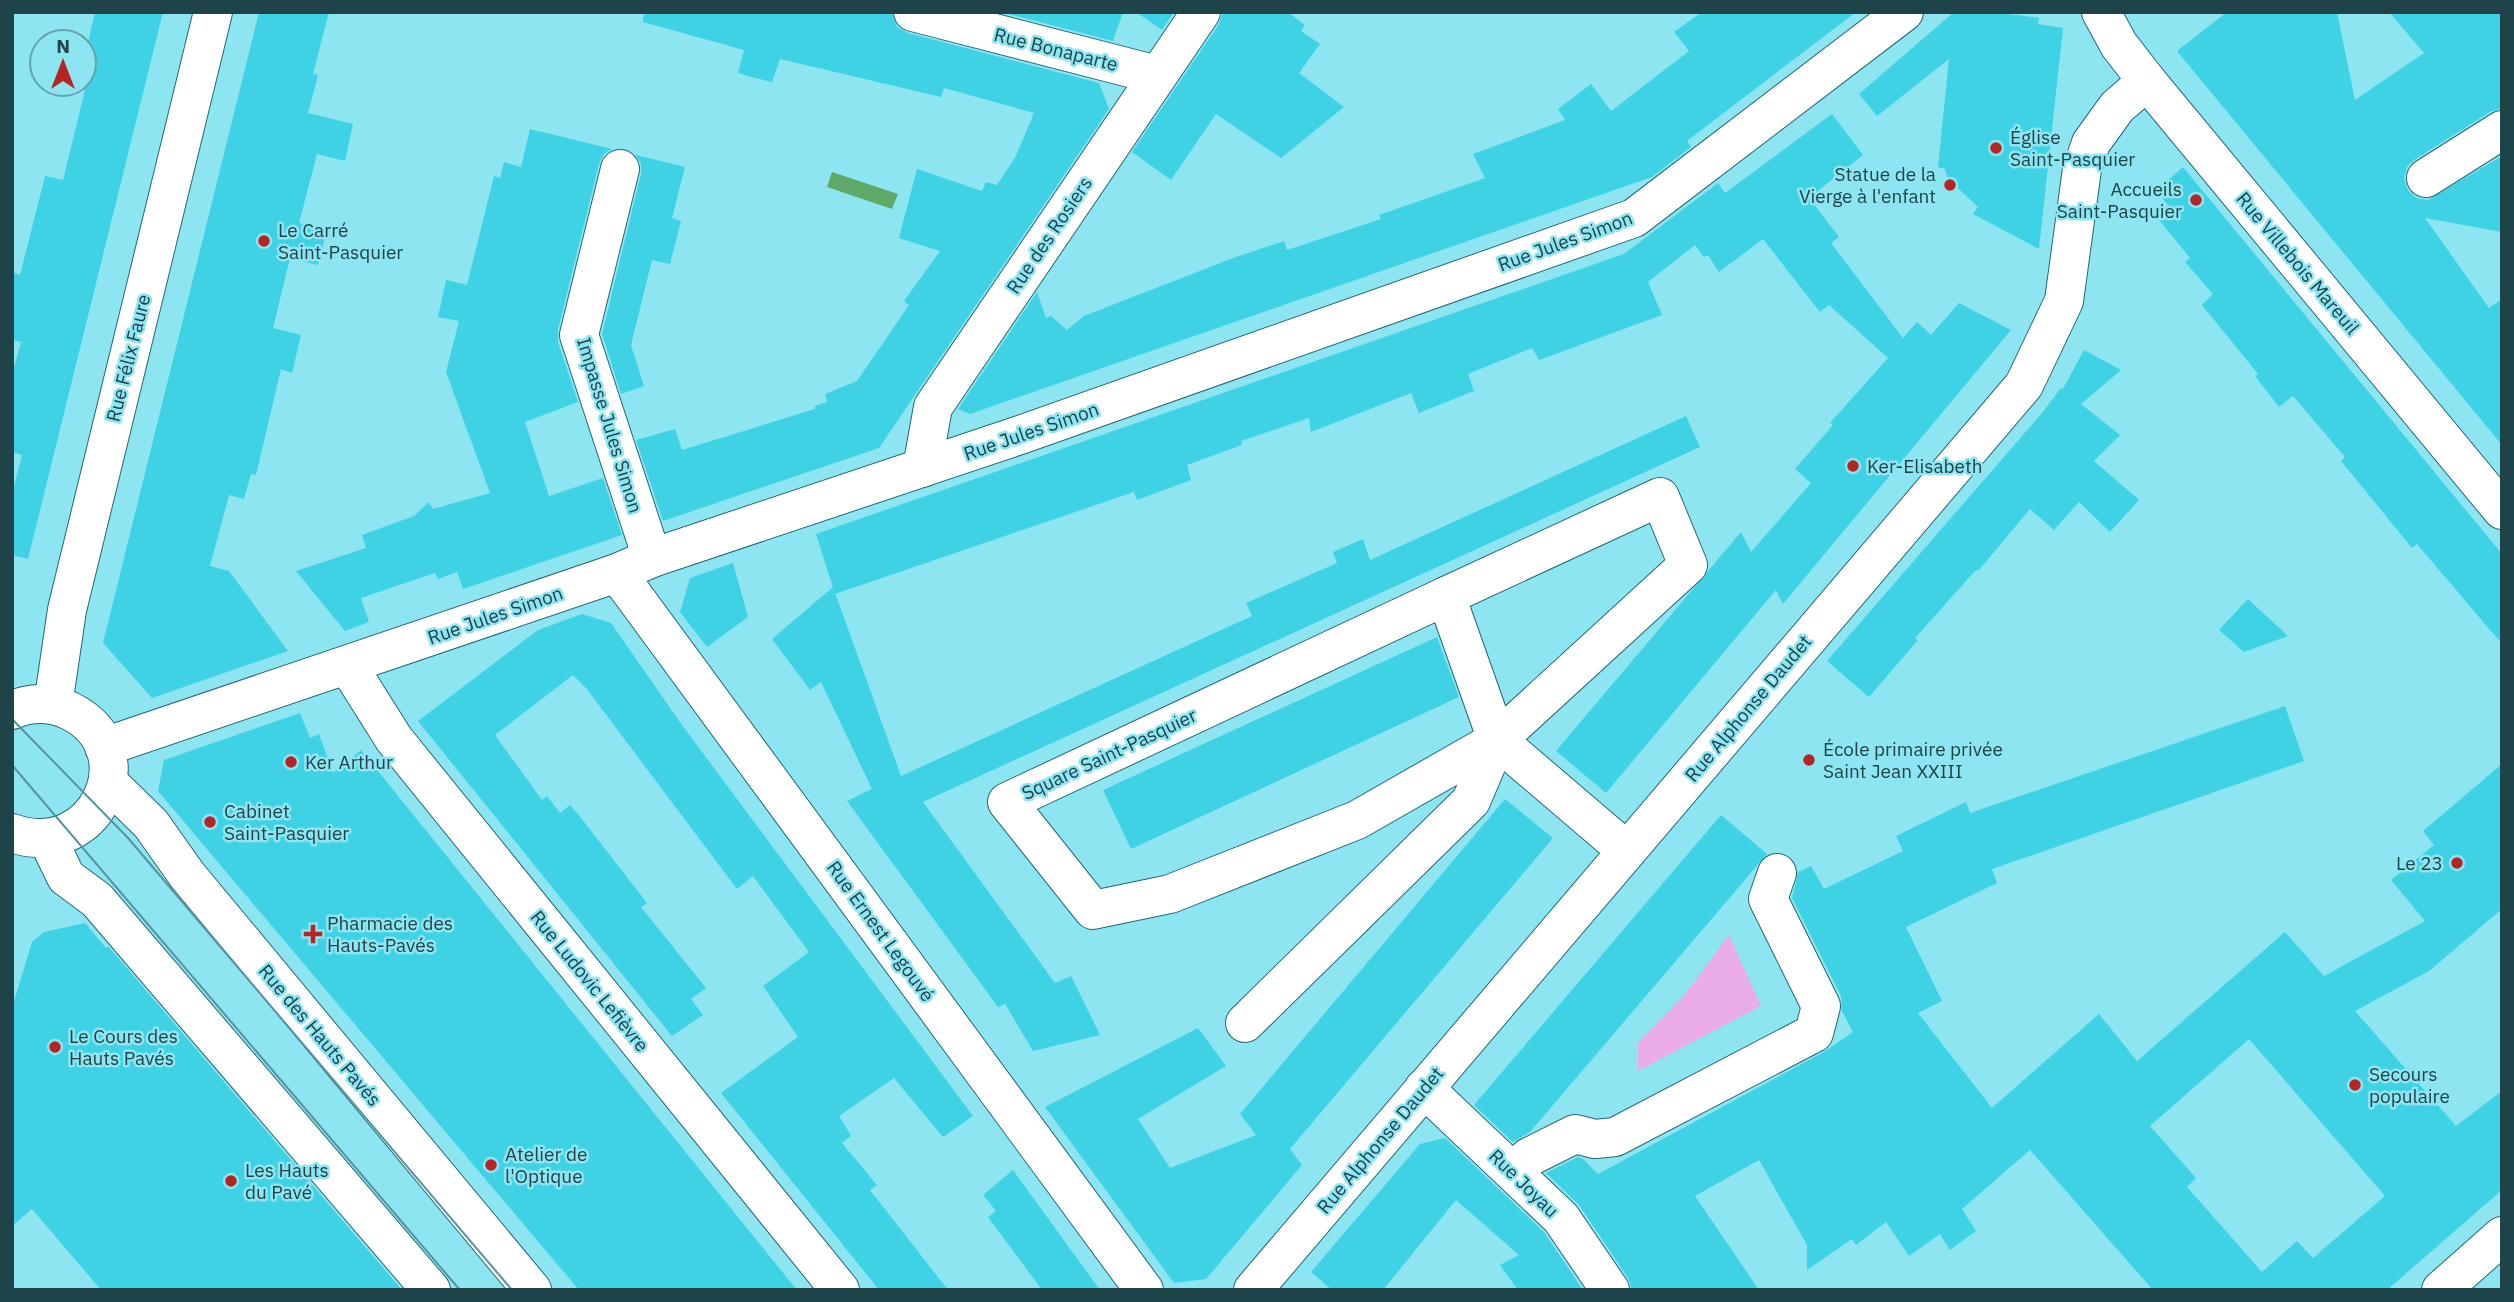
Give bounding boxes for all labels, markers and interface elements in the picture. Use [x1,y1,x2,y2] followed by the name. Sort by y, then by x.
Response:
[991,22,1121,76] street label: Rue Bonaparte
[28,28,98,98] north arrow
[56,34,70,58] text: N
[2010,125,2135,171] place label: Église Saint-Pasquier
[1988,140,2004,156] marker: Église Saint-Pasquier
[1799,162,1936,208] place label: Statue de la Vierge à l'enfant
[1001,172,1097,298] street label: Rue des Rosiers
[1942,177,1958,193] marker: Statue de la Vierge à l'enfant
[2057,177,2182,223] place label: Accueils Saint-Pasquier
[2231,187,2365,339] street label: Rue Villebois Mareuil
[2188,192,2204,208] marker: Accueils Saint-Pasquier
[1494,206,1636,276] street label: Rue Jules Simon
[278,218,403,264] place label: Le Carré Saint-Pasquier
[256,233,272,249] marker: Le Carré Saint-Pasquier
[101,292,155,424] street label: Rue Félix Faure
[572,334,648,516] street label: Impasse Jules Simon
[960,397,1102,465] street label: Rue Jules Simon
[1867,454,1982,478] place label: Ker-Elisabeth
[1845,458,1861,474] marker: Ker-Elisabeth
[424,581,566,649] street label: Rue Jules Simon
[1680,630,1816,786] street label: Rue Alphonse Daudet
[1018,703,1200,805] street label: Square Saint-Pasquier
[1823,737,2003,783] place label: École primaire privée Saint Jean XXIII
[305,750,393,774] place label: Ker Arthur
[1801,752,1817,768] marker: École primaire privée Saint Jean XXIII
[283,754,299,770] marker: Ker Arthur
[224,799,349,845] place label: Cabinet Saint-Pasquier
[202,814,218,830] marker: Cabinet Saint-Pasquier
[2396,851,2443,875] place label: Le 23
[2449,855,2465,871] marker: Le 23
[822,856,940,1006] street label: Rue Ernest Legouvé
[526,905,654,1057] street label: Rue Ludovic Lefièvre
[327,911,453,957] place label: Pharmacie des Hauts-Pavés
[305,926,321,942] marker: Pharmacie des Hauts-Pavés
[254,959,386,1111] street label: Rue des Hauts Pavés
[69,1024,178,1070] place label: Le Cours des Hauts Pavés
[47,1039,63,1055] marker: Le Cours des Hauts Pavés
[1312,1062,1448,1218] street label: Rue Alphonse Daudet
[2369,1062,2450,1108] place label: Secours populaire
[2347,1077,2363,1093] marker: Secours populaire
[505,1142,587,1188] place label: Atelier de l'Optique
[1484,1144,1564,1222] street label: Rue Joyau
[483,1157,499,1173] marker: Atelier de l'Optique
[245,1158,329,1204] place label: Les Hauts du Pavé
[223,1173,239,1189] marker: Les Hauts du Pavé

